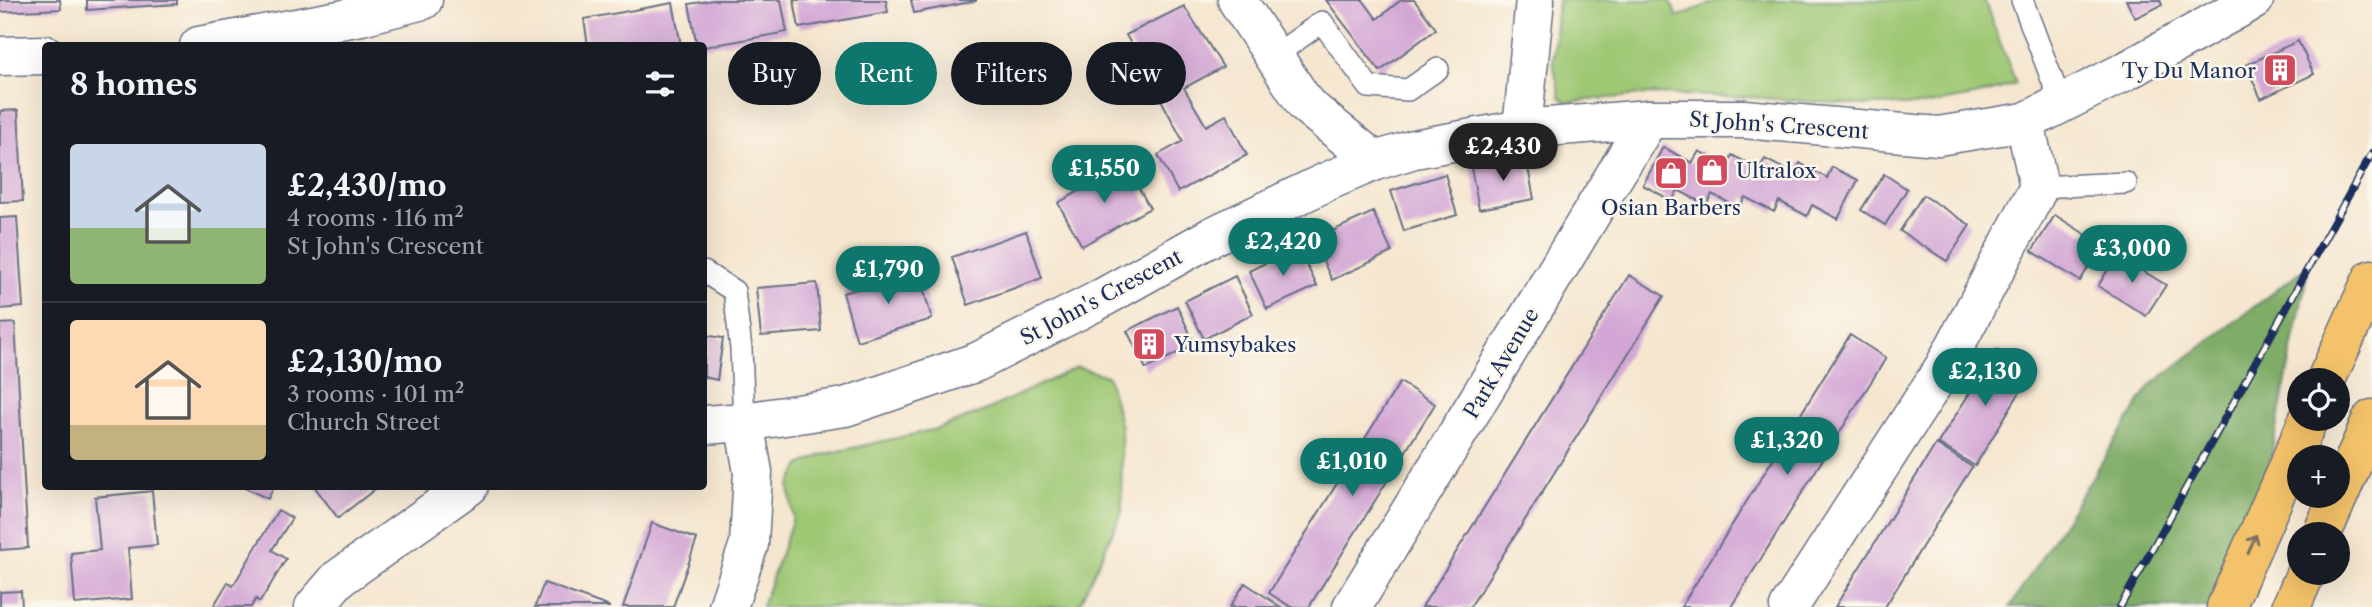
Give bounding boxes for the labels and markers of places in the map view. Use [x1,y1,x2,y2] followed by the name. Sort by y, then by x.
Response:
[2261,51,2299,89] building icon: Ty Du Manor
[2122,58,2256,83] place label: Ty Du Manor
[1446,124,1560,183] pin: £2,430
[1047,146,1161,205] pin: £1,550
[1693,151,1731,189] shop icon: Ultralox
[1652,154,1690,192] shop icon: Osian Barbers
[1736,158,1817,183] place label: Ultralox
[1601,195,1741,220] place label: Osian Barbers
[1226,218,1340,278] pin: £2,420
[2075,226,2189,285] pin: £3,000
[831,246,945,306] pin: £1,790
[1130,325,1168,363] building icon: Yumsybakes
[1173,332,1296,357] place label: Yumsybakes
[1928,348,2042,408] pin: £2,130
[1730,418,1844,477] pin: £1,320
[1295,438,1409,498] pin: £1,010

